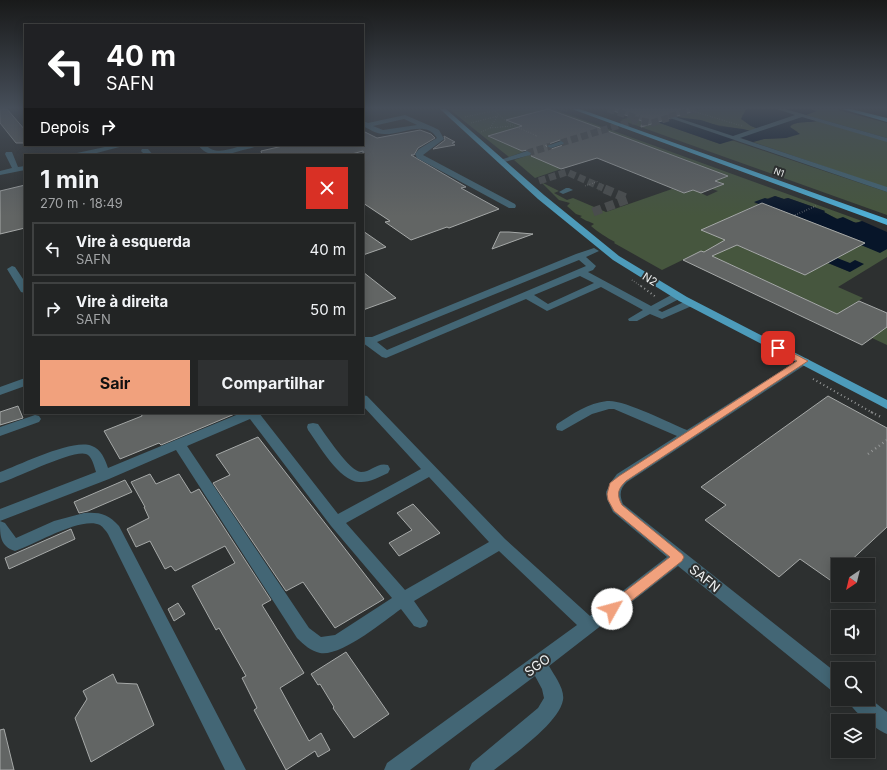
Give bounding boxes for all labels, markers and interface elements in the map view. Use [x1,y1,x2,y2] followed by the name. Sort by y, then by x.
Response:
[106,39,176,73] text: 40 m
[40,40,92,92] icon: left
[106,73,154,94] text: SAFN
[97,116,119,138] icon: right
[40,118,89,137] text: Depois
[40,165,99,194] text: 1 min
[772,165,786,179] street label: N1
[306,167,348,209] button: close
[40,195,123,211] text: 270 m · 18:49
[76,232,191,251] text: Vire à esquerda
[42,238,64,260] icon: left
[309,240,346,259] text: 40 m
[76,251,111,267] text: SAFN
[640,269,660,289] street label: N2
[76,292,168,311] text: Vire à direita
[42,298,64,320] icon: right
[310,300,346,319] text: 50 m
[76,311,111,327] text: SAFN
[761,331,795,365] pin
[767,337,789,359] icon: arrive
[40,360,190,406] button: Sair
[198,360,348,406] button: Compartilhar
[831,558,875,602] north arrow
[831,558,875,758] map controls
[686,561,724,595] street label: SAFN
[591,588,633,630] position arrow
[831,610,875,654] button: sound
[521,650,553,680] street label: SGO
[831,662,875,706] button: search
[831,714,875,758] button: layers

